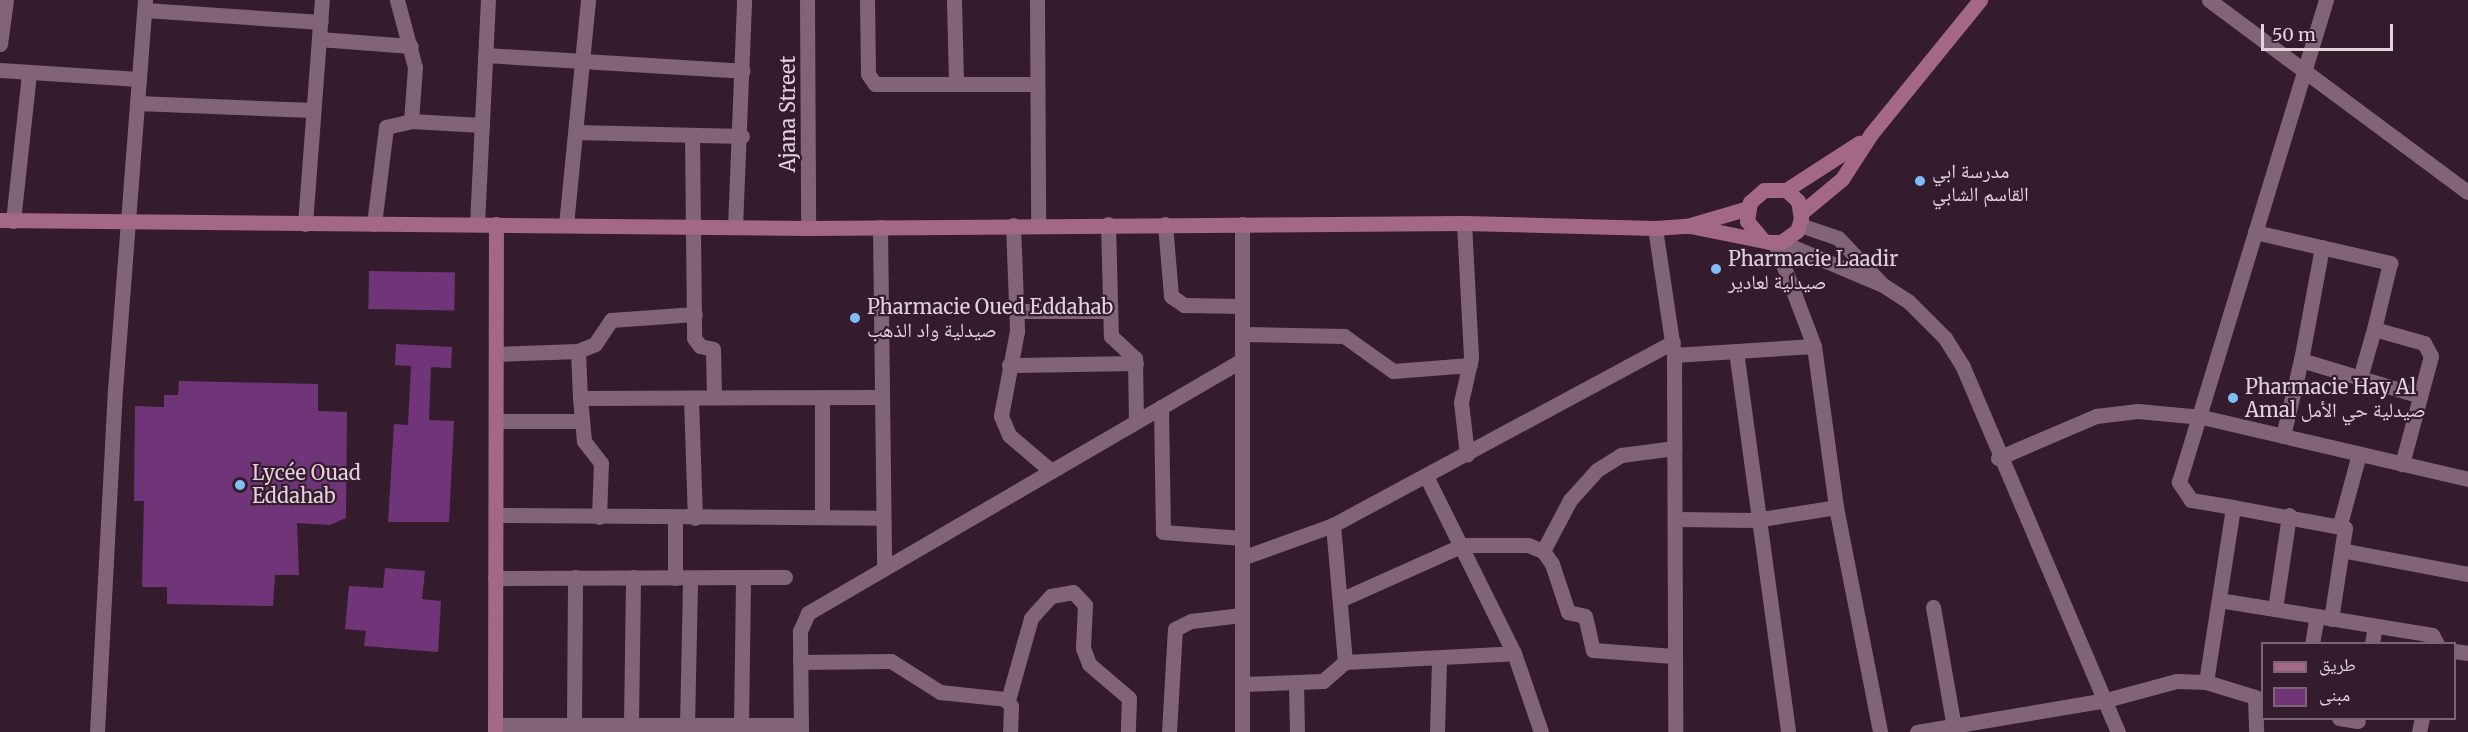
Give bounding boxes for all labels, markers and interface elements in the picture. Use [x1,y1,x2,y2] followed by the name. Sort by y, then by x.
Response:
[2264,12,2396,50] scale bar
[2272,23,2316,46] text: 50 m
[775,56,799,172] street label: Ajana Street
[1932,158,2029,205] place label: مدرسة ابي القاسم الشابي
[1913,174,1927,188] marker: مدرسة ابي القاسم الشابي
[1728,246,1898,293] place label: Pharmacie Laadir صيدلية لعادير
[1709,262,1723,276] marker: Pharmacie Laadir صيدلية لعادير
[867,294,1113,341] place label: Pharmacie Oued Eddahab صيدلية واد الذهب
[848,311,862,325] marker: Pharmacie Oued Eddahab صيدلية واد الذهب
[2245,374,2426,421] place label: Pharmacie Hay Al Amal صيدلية حي الأمل
[2226,391,2240,405] marker: Pharmacie Hay Al Amal صيدلية حي الأمل
[252,461,361,508] place label: Lycée Ouad Eddahab
[233,478,247,492] marker: Lycée Ouad Eddahab
[2261,642,2456,720] legend
[2319,653,2356,676] text: طريق
[2319,683,2350,706] text: مبنى

